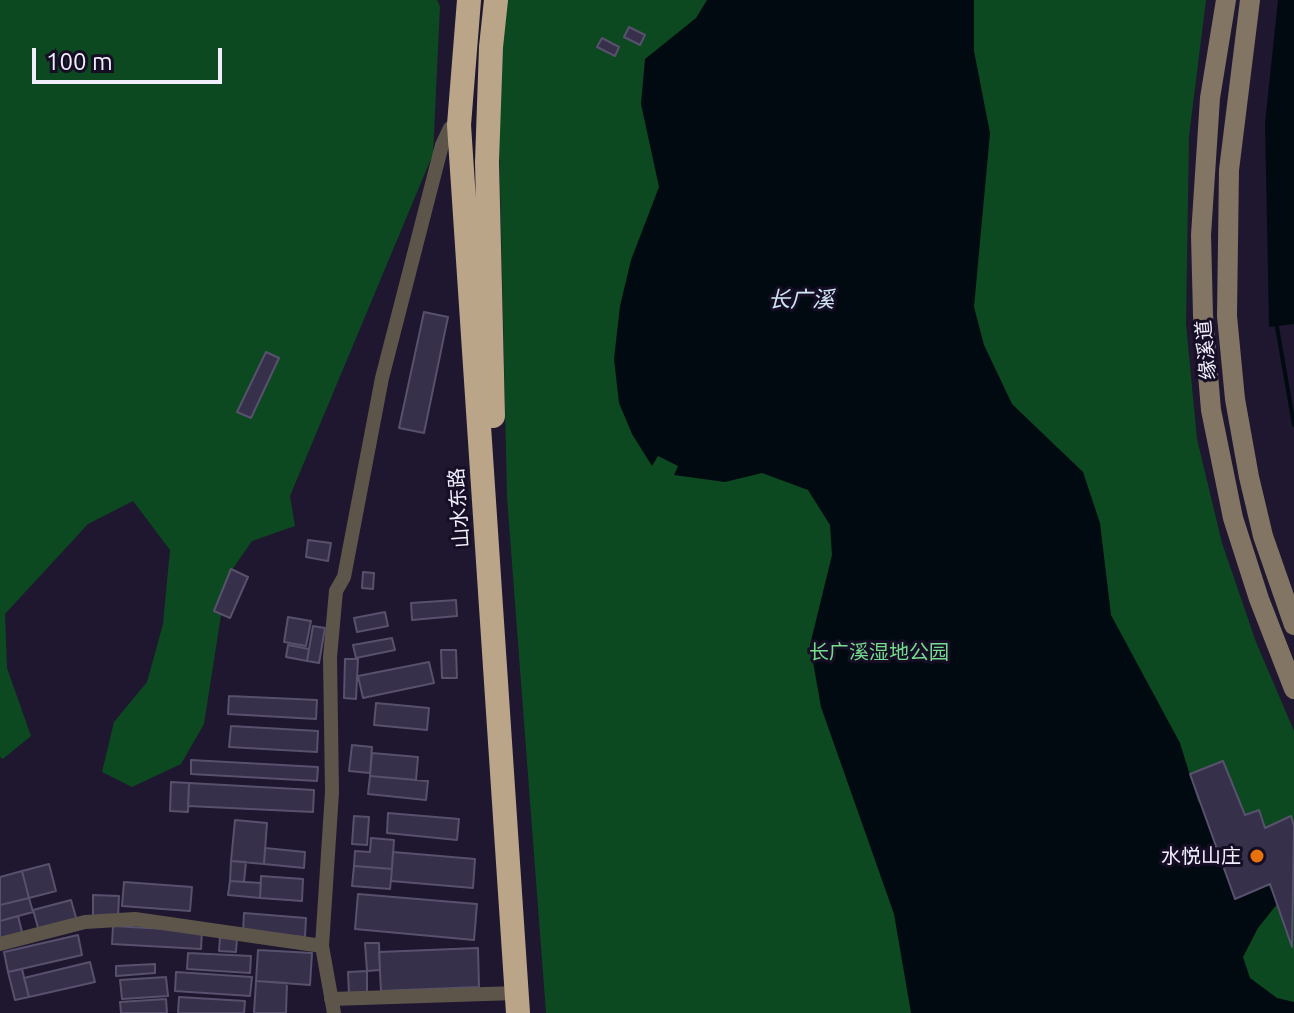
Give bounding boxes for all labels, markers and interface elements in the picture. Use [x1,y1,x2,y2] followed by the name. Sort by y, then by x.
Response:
[36,32,226,82] scale bar
[46,48,113,75] text: 100 m
[768,287,834,313] water label: 长广溪
[1191,319,1221,381] street label: 缘溪道
[444,467,474,549] street label: 山水东路
[809,640,949,664] park label: 长广溪湿地公园
[1161,844,1241,868] place label: 水悦山庄
[1248,847,1266,865] marker: 水悦山庄

